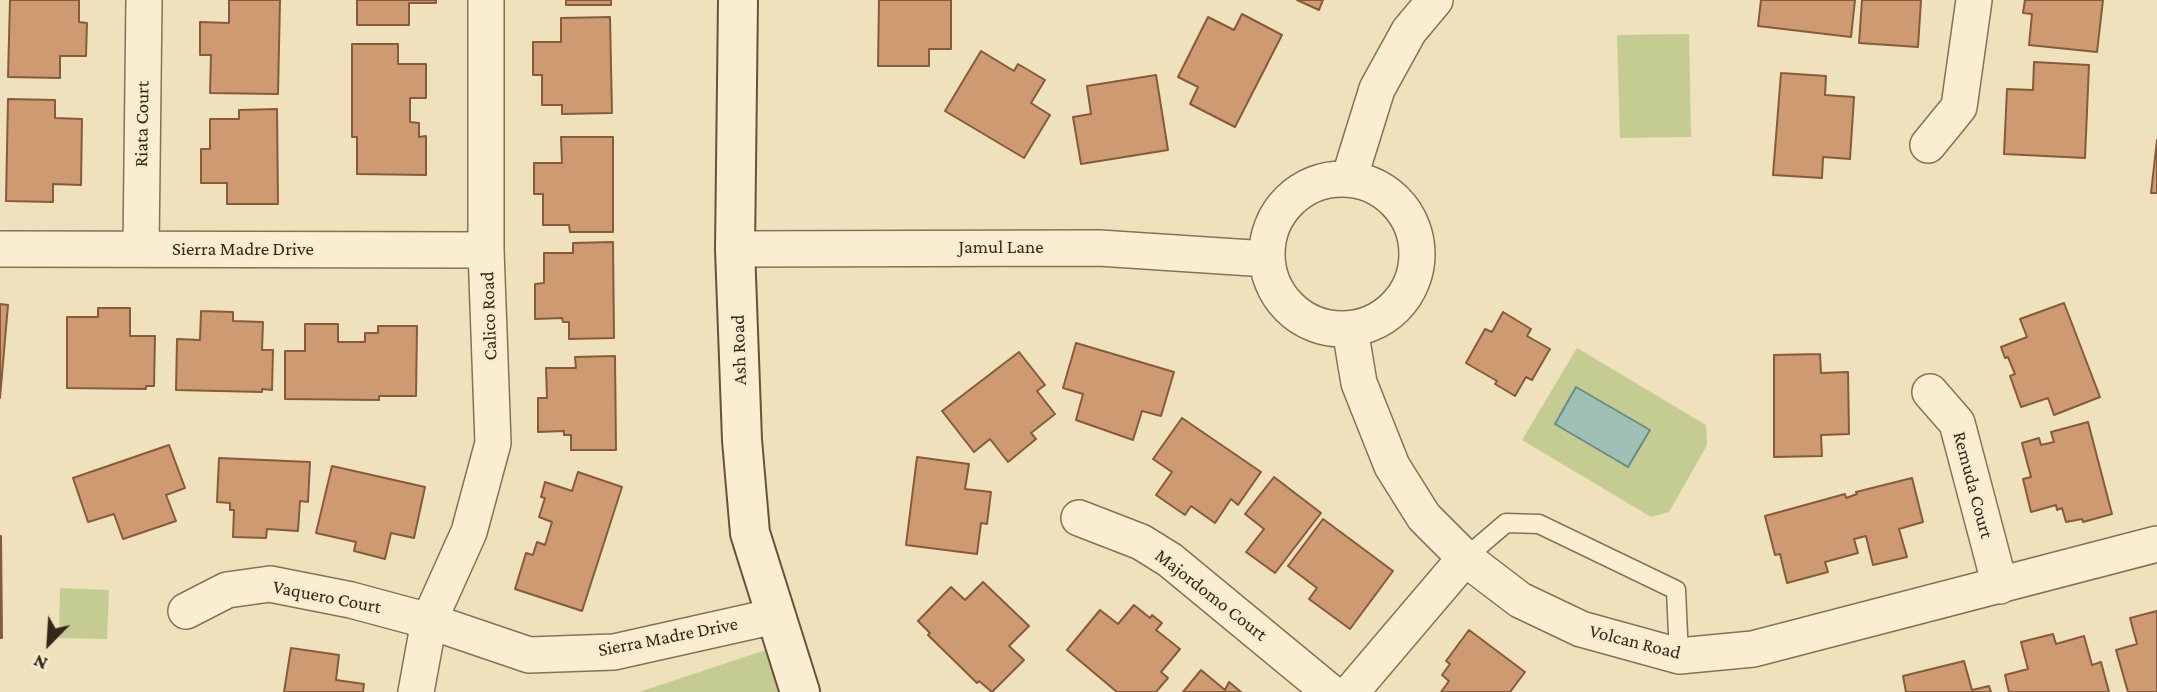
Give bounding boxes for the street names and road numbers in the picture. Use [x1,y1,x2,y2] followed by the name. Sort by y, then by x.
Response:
[130,81,154,167] street label: Riata Court
[958,236,1044,258] street label: Jamul Lane
[172,238,314,260] street label: Sierra Madre Drive
[476,271,502,361] street label: Calico Road
[726,314,752,386] street label: Ash Road
[1948,429,1998,541] street label: Remuda Court
[1150,544,1272,646] street label: Majordomo Court
[271,575,383,619] street label: Vaquero Court
[596,612,740,662] street label: Sierra Madre Drive
[1587,620,1683,664] street label: Volcan Road

